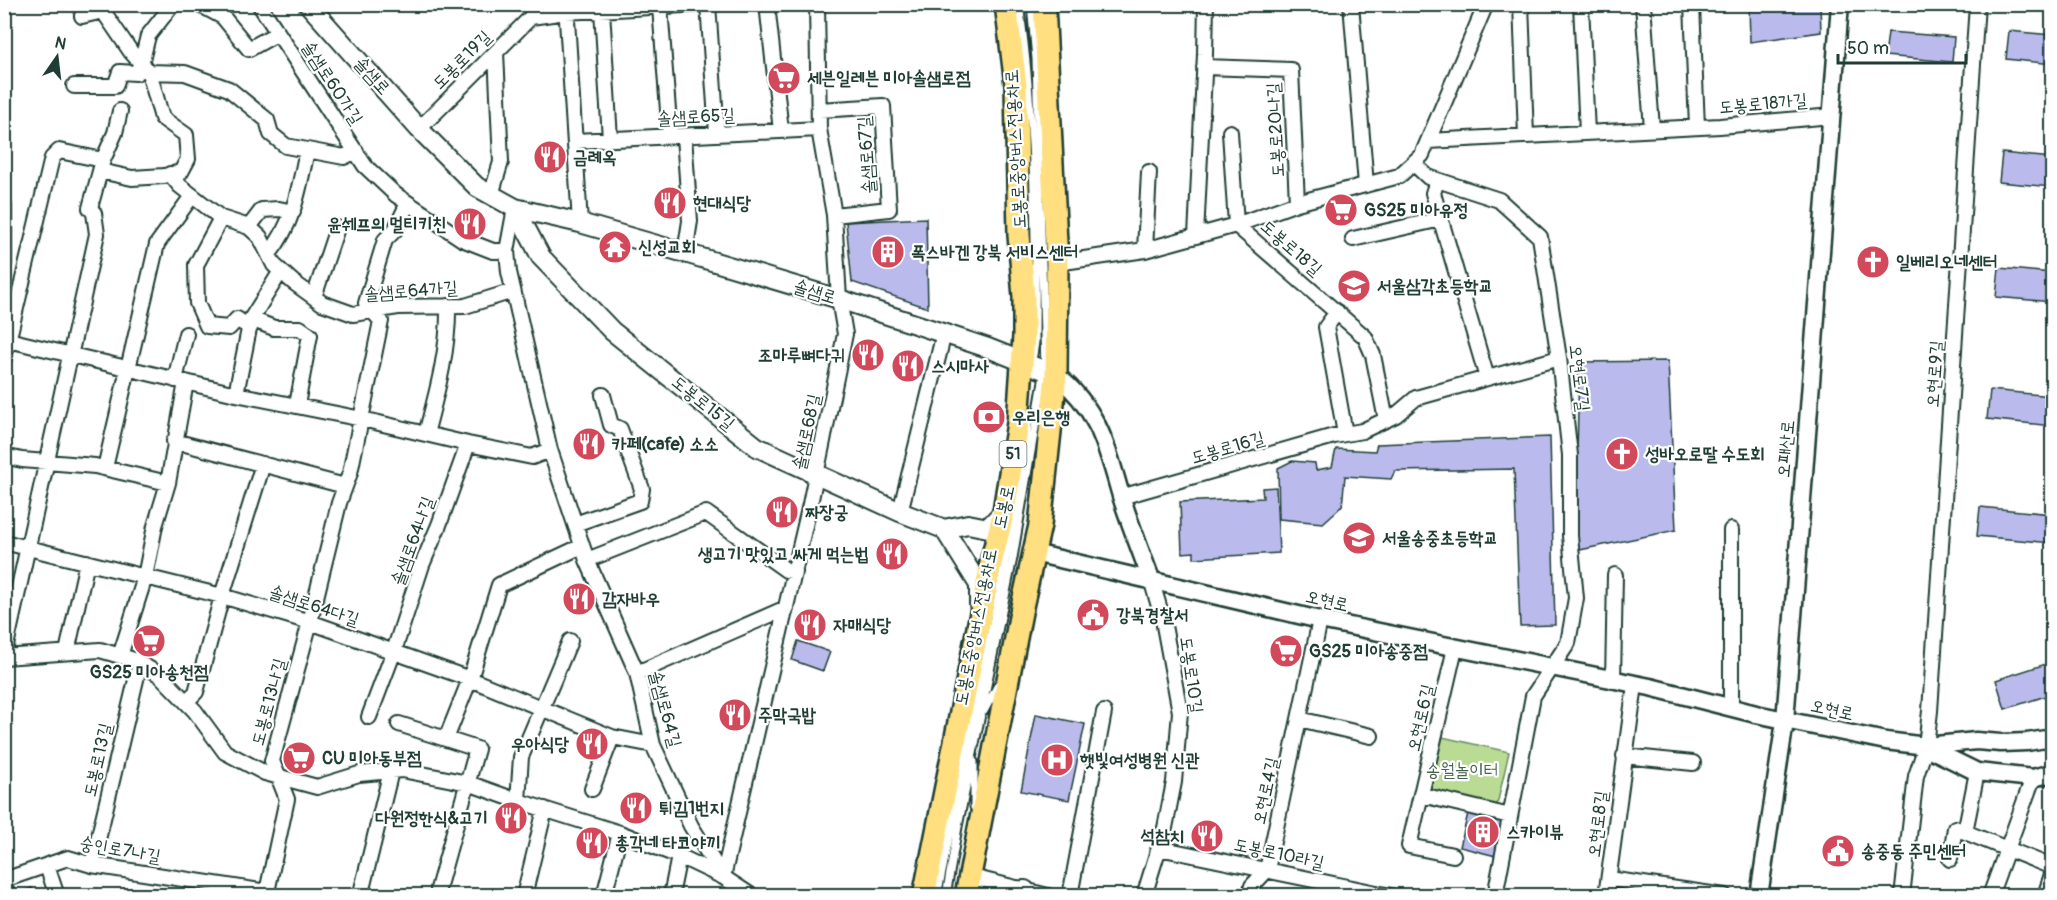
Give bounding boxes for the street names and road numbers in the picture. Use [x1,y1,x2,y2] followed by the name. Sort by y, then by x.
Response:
[428,25,497,94] street label: 도봉로19길
[296,37,368,130] street label: 솔샘로60가길
[349,52,395,100] street label: 솔샘로
[1000,69,1032,229] street label: 도봉로중앙버스전용차로
[1262,82,1290,178] street label: 도봉로20나길
[1718,89,1809,119] street label: 도봉로18가길
[656,103,736,131] street label: 솔샘로65길
[853,115,881,195] street label: 솔샘로67길
[1256,215,1327,281] street label: 도봉로18길
[791,275,839,309] street label: 솔샘로
[364,276,459,306] street label: 솔샘로64가길
[1921,339,1949,408] street label: 오현로9길
[1563,343,1595,413] street label: 오현로7길
[667,371,740,436] street label: 도봉로15길
[788,391,826,472] street label: 솔샘로68길
[1772,419,1800,479] street label: 오패산로
[1189,426,1268,469] street label: 도봉로16길
[1000,441,1026,467] road number: 51
[988,483,1020,531] street label: 도봉로
[386,493,440,589] street label: 솔샘로64나길
[950,547,1002,707] street label: 도봉로중앙버스전용차로
[266,581,362,632] street label: 솔샘로64다길
[1303,585,1351,617] street label: 오현로
[1174,635,1208,715] street label: 도봉로10길
[246,655,292,748] street label: 도봉로13나길
[644,668,686,751] street label: 솔샘로64길
[1402,682,1440,754] street label: 오현로6길
[1808,694,1856,726] street label: 오현로
[78,720,118,799] street label: 도봉로13길
[1248,755,1284,827] street label: 오현로4길
[1583,789,1614,859] street label: 오현로8길
[78,832,163,869] street label: 숭인로7나길
[1232,833,1327,875] street label: 도봉로10라길

